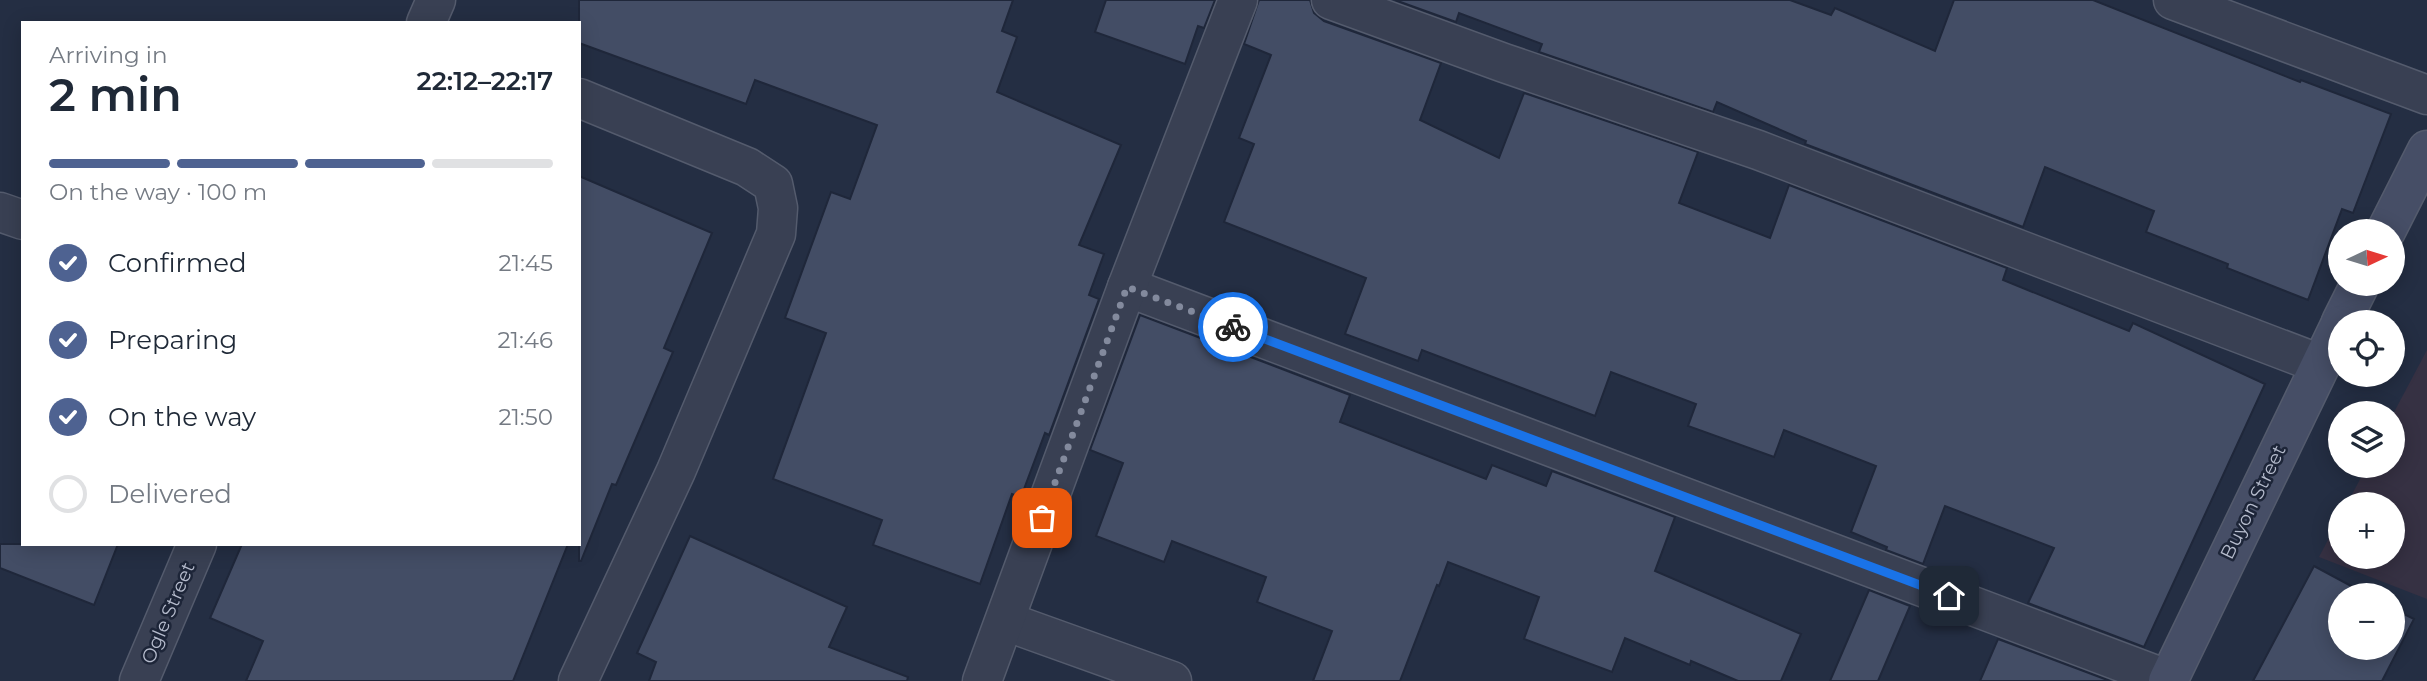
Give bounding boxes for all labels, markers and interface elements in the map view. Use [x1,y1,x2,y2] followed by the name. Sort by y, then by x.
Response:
[49,41,168,69] text: Arriving in
[417,65,553,97] text: 22:12–22:17
[49,66,182,123] text: 2 min
[49,178,267,206] text: On the way · 100 m
[2328,219,2404,296] north arrow
[2328,219,2405,660] map controls
[49,244,87,282] icon: check
[108,247,247,279] text: Confirmed
[499,249,553,277] text: 21:45
[1198,292,1268,362] courier
[1214,308,1252,346] icon: bike
[2328,310,2405,387] button: locate
[49,321,87,359] icon: check
[108,324,237,356] text: Preparing
[498,326,553,354] text: 21:46
[49,398,87,436] icon: check
[108,401,256,433] text: On the way
[2328,401,2405,478] button: layers
[499,403,553,431] text: 21:50
[2215,441,2291,563] street label: Buyon Street
[108,478,232,510] text: Delivered
[1012,488,1072,548] pin
[2328,492,2405,569] button: +
[1023,499,1061,537] icon: bag
[136,559,200,667] street label: Ogle Street
[1919,566,1979,626] pin
[1930,577,1968,615] icon: home
[2328,583,2405,660] button: −

